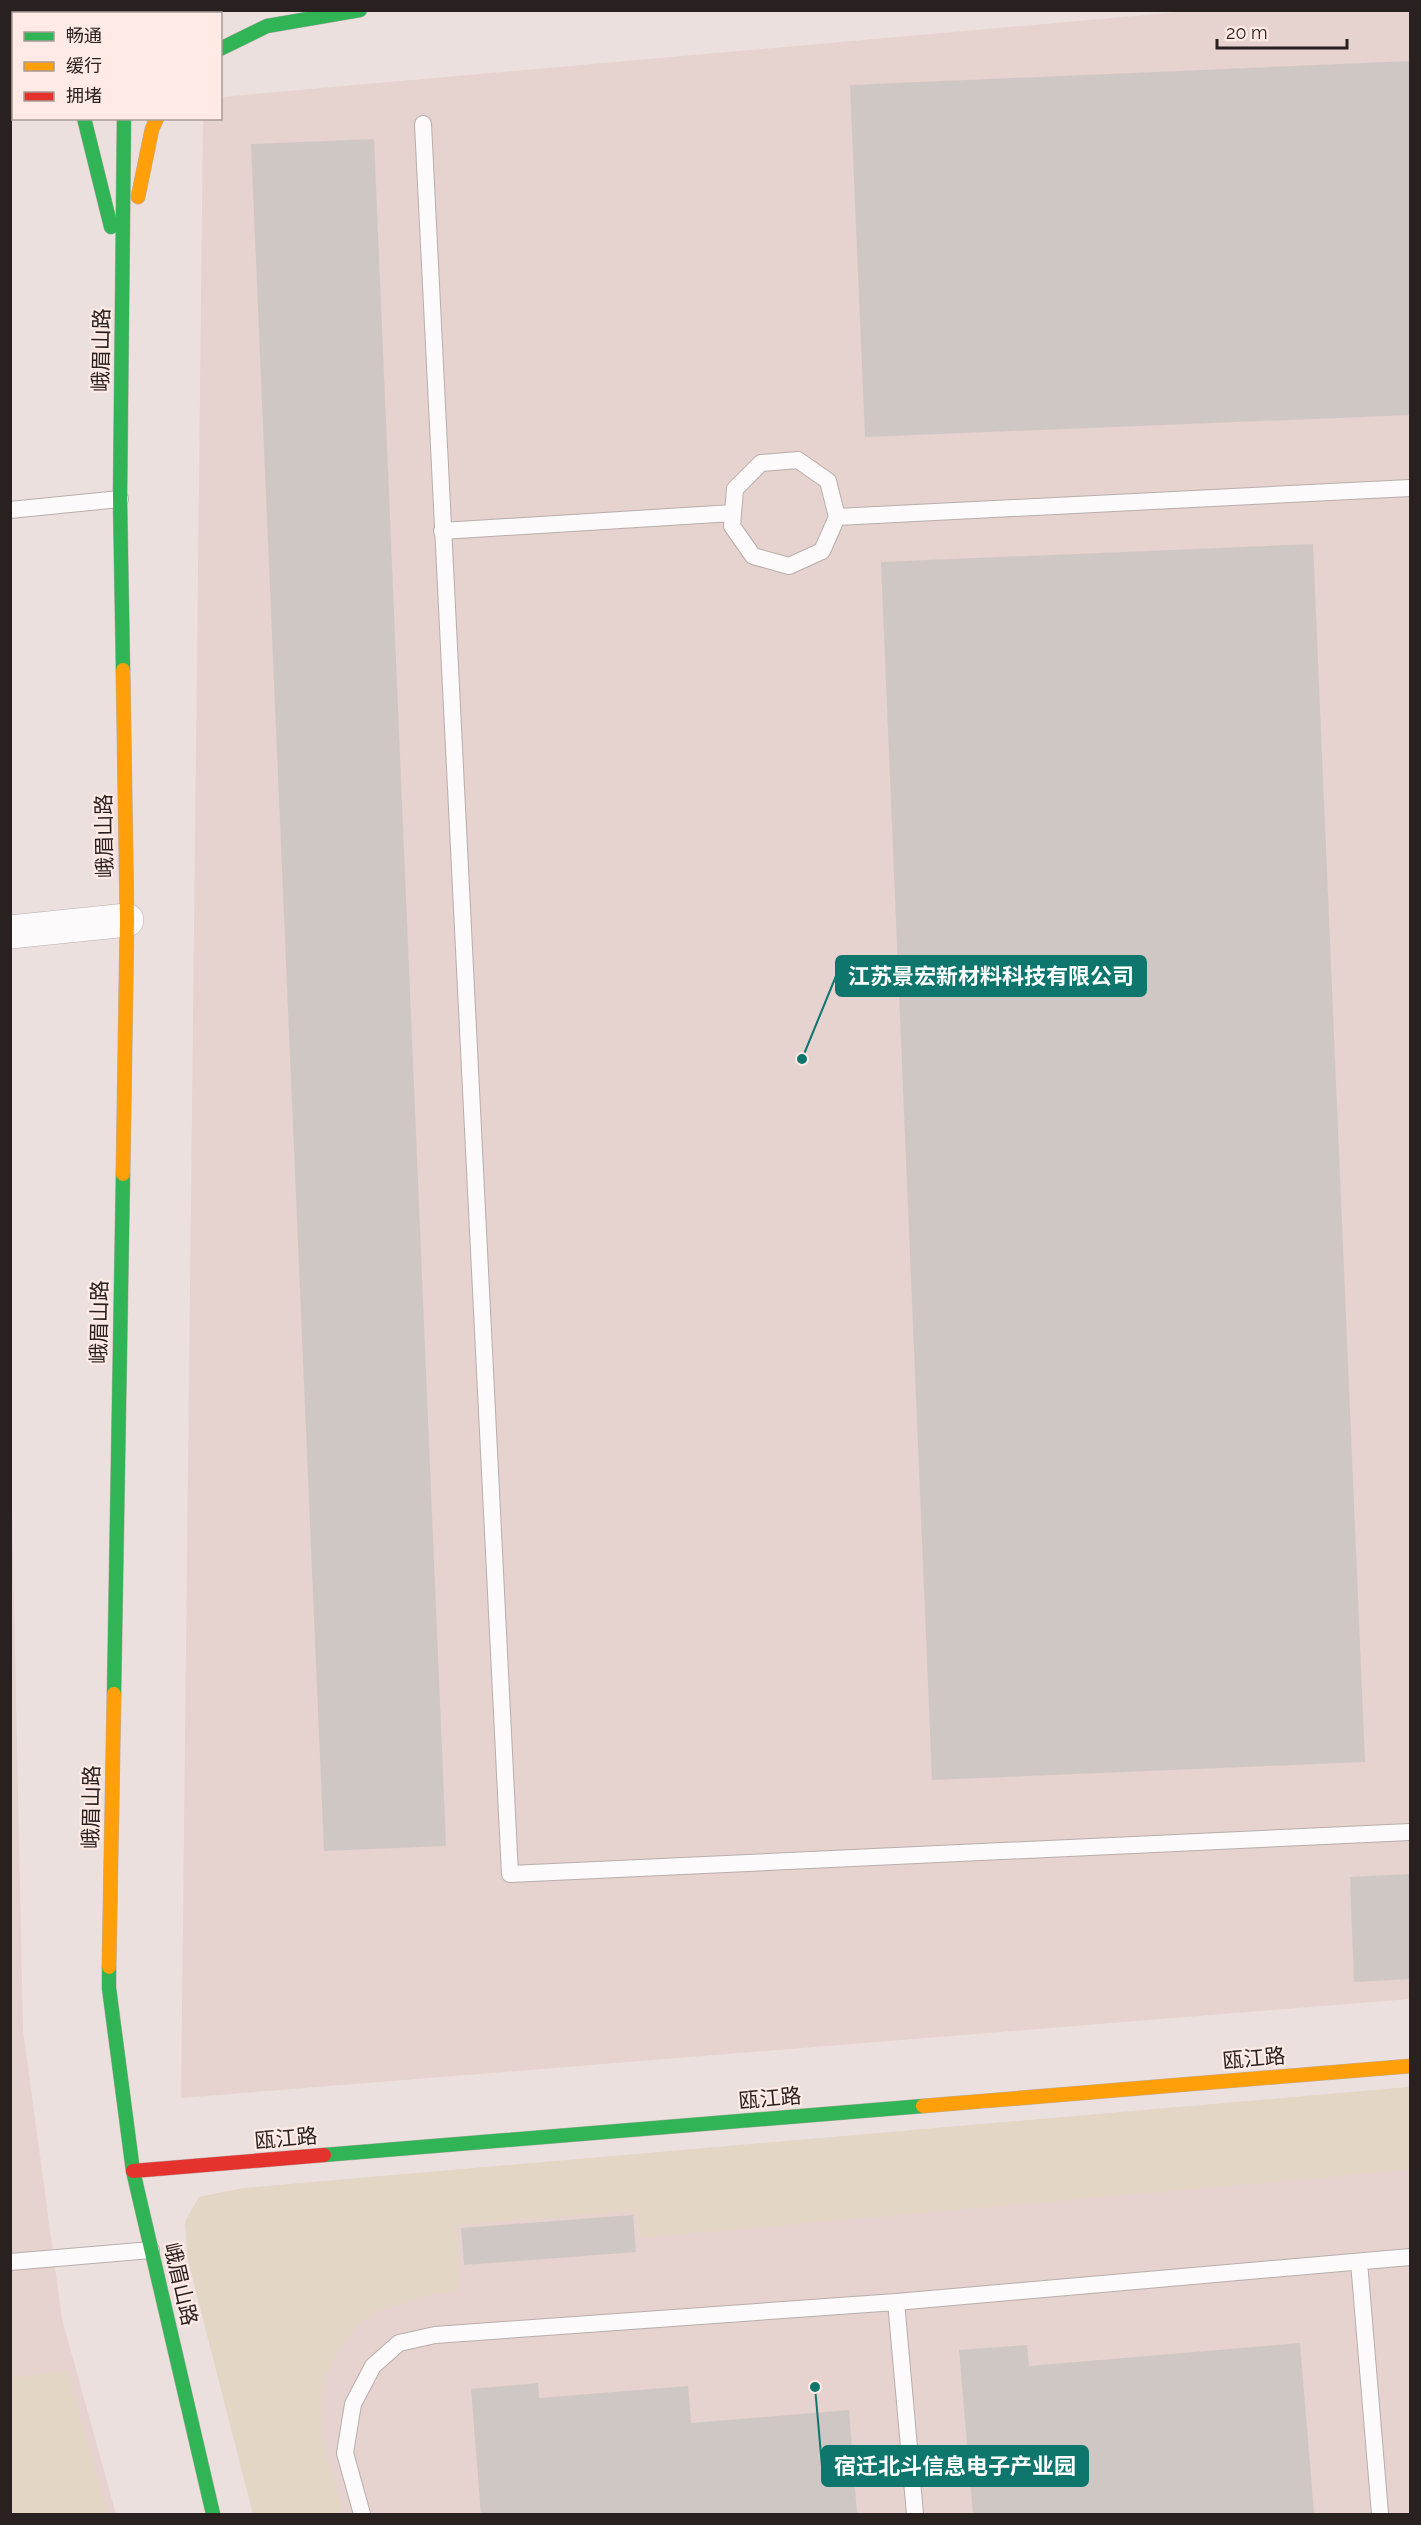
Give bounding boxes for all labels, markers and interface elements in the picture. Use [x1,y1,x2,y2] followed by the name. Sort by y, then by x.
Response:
[12,12,222,120] legend
[1217,12,1348,50] scale bar
[1226,22,1268,43] text: 20 m
[66,25,102,46] text: 畅通
[66,55,102,76] text: 缓行
[66,85,102,106] text: 拥堵
[88,308,114,392] street label: 峨眉山路
[91,794,117,878] street label: 峨眉山路
[836,956,1146,996] callout: 江苏景宏新材料科技有限公司
[848,963,1134,989] text: 江苏景宏新材料科技有限公司
[86,1280,112,1364] street label: 峨眉山路
[78,1765,104,1849] street label: 峨眉山路
[1222,2043,1286,2073] street label: 瓯江路
[738,2083,802,2113] street label: 瓯江路
[254,2123,318,2153] street label: 瓯江路
[159,2240,203,2328] street label: 峨眉山路
[822,2446,1088,2486] callout: 宿迁北斗信息电子产业园
[834,2453,1076,2479] text: 宿迁北斗信息电子产业园

